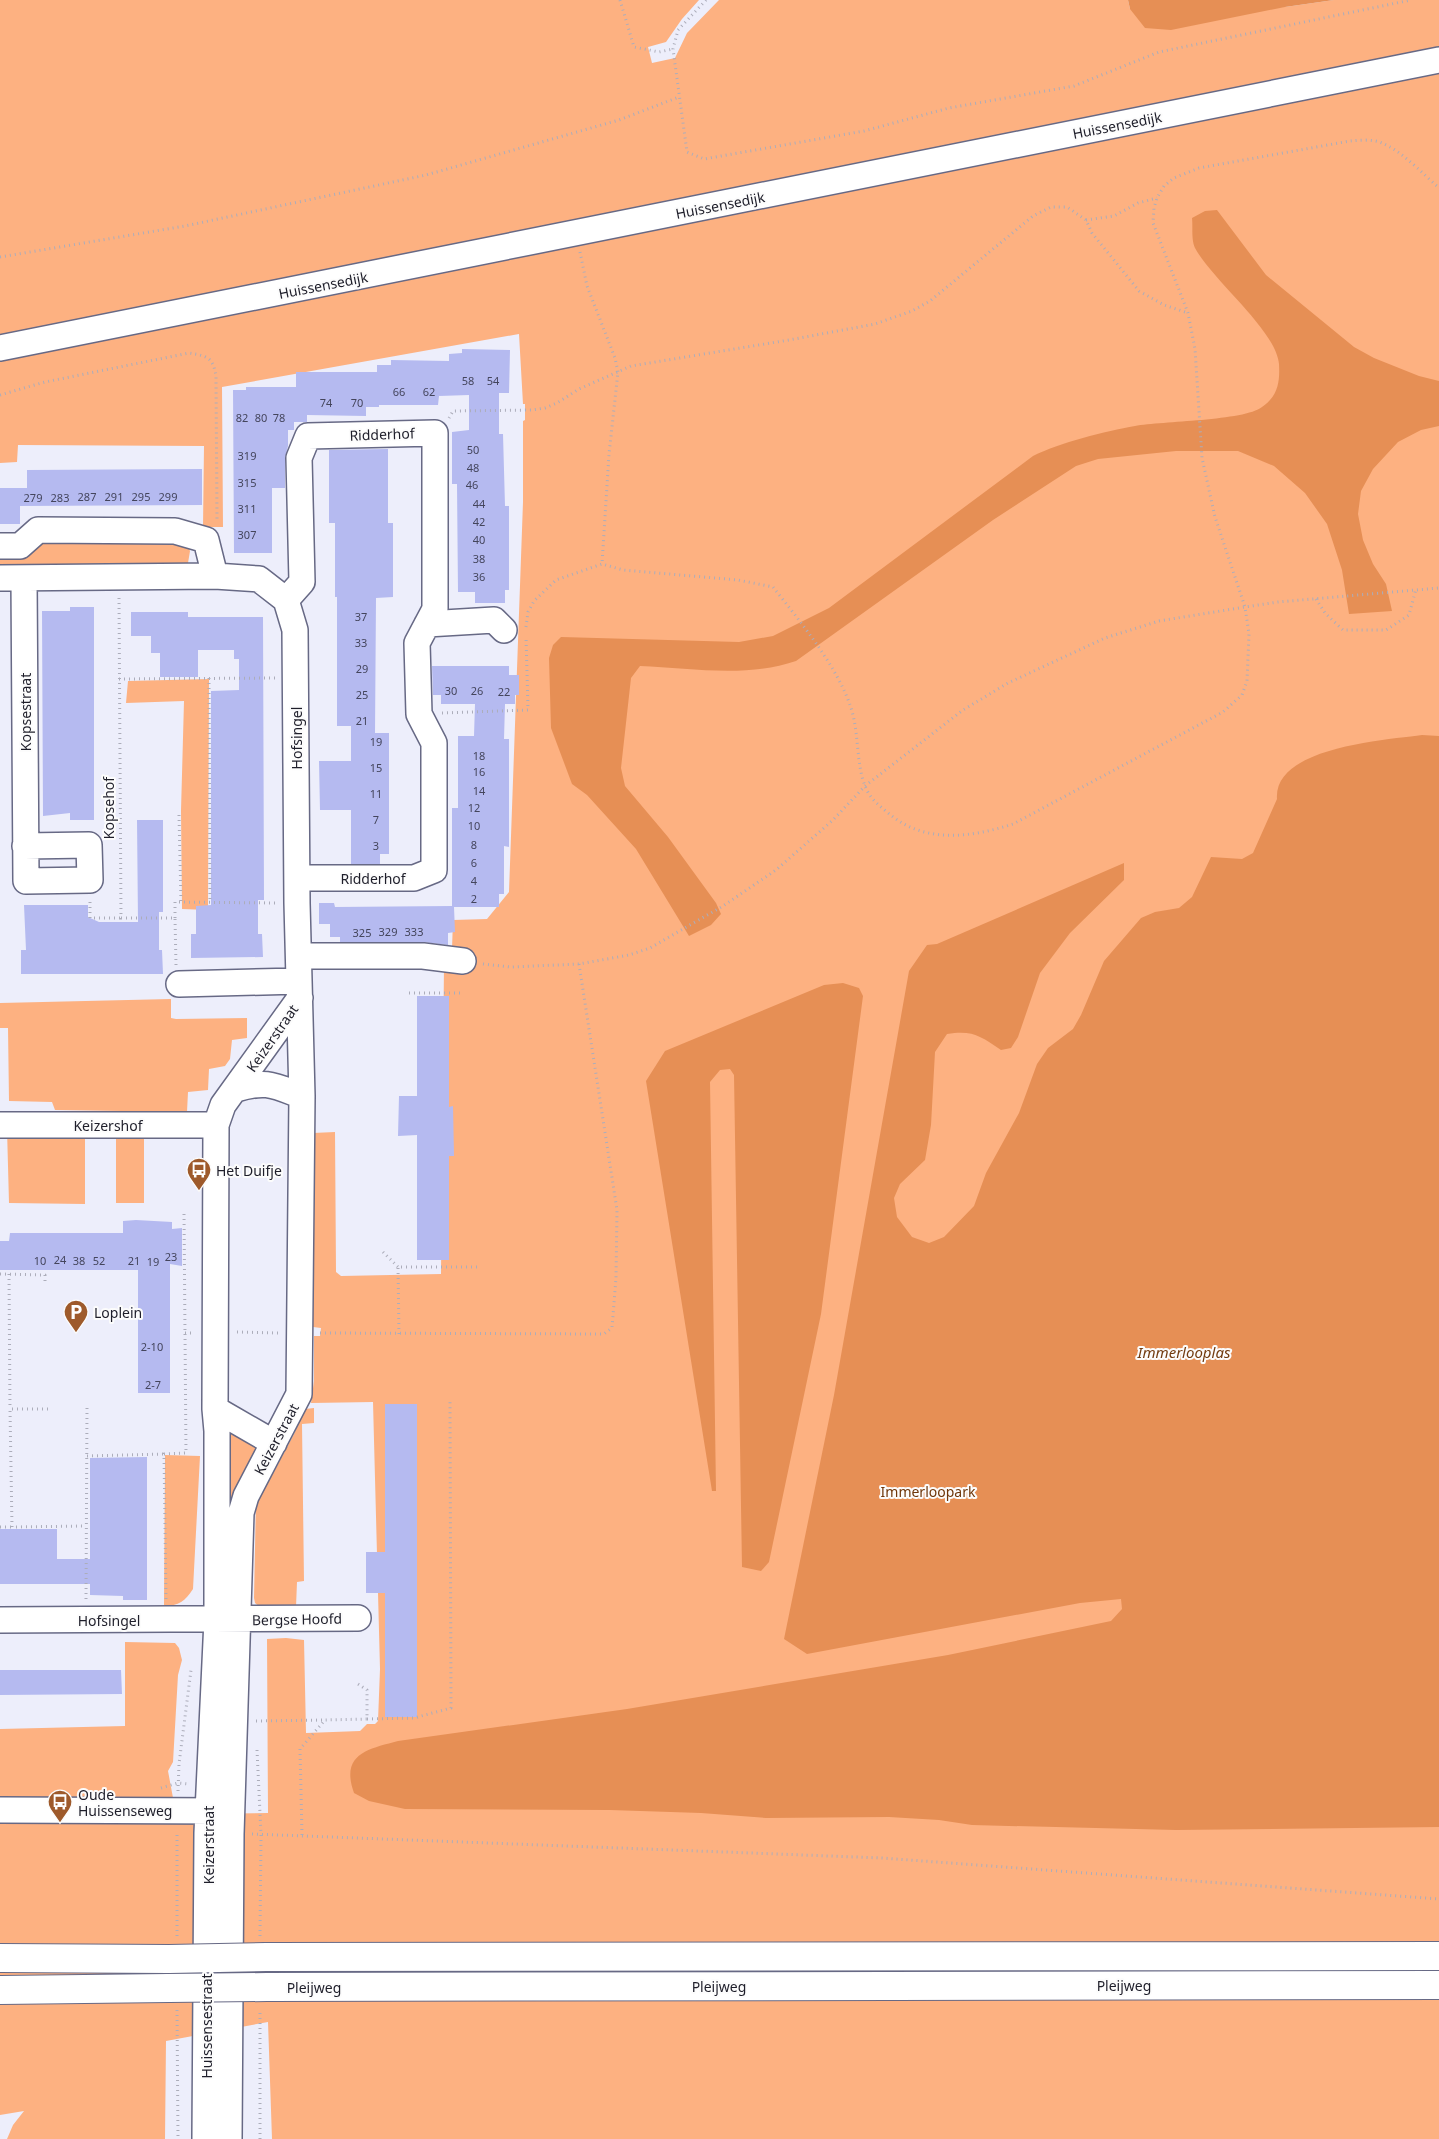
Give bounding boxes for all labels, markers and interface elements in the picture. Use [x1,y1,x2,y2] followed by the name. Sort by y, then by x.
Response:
[1071,107,1164,143] street label: Huissensedijk
[674,187,767,223] street label: Huissensedijk
[277,267,370,303] street label: Huissensedijk
[462,373,474,388] house number: 58
[487,373,500,388] house number: 54
[393,384,405,399] house number: 66
[423,384,435,399] house number: 62
[320,395,333,410] house number: 74
[351,395,363,410] house number: 70
[236,410,248,425] house number: 82
[255,410,267,425] house number: 80
[273,410,285,425] house number: 78
[349,423,416,445] street label: Ridderhof
[467,442,479,457] house number: 50
[238,448,256,463] house number: 319
[467,460,479,475] house number: 48
[238,475,256,490] house number: 315
[466,477,478,492] house number: 46
[78,489,96,504] house number: 287
[105,489,123,504] house number: 291
[132,489,150,504] house number: 295
[159,489,177,504] house number: 299
[24,490,42,505] house number: 279
[51,490,69,505] house number: 283
[473,496,486,511] house number: 44
[238,501,256,516] house number: 311
[473,514,485,529] house number: 42
[238,527,256,542] house number: 307
[473,532,485,547] house number: 40
[473,551,485,566] house number: 38
[473,569,485,584] house number: 36
[355,609,367,624] house number: 37
[355,635,367,650] house number: 33
[356,661,368,676] house number: 29
[16,673,35,751] street label: Kopsestraat
[445,683,457,698] house number: 30
[471,683,483,698] house number: 26
[498,684,510,699] house number: 22
[356,687,368,702] house number: 25
[287,707,306,769] street label: Hofsingel
[356,713,368,728] house number: 21
[370,734,382,749] house number: 19
[473,748,485,763] house number: 18
[370,760,382,775] house number: 15
[473,764,485,779] house number: 16
[99,776,118,839] street label: Kopsehof
[473,783,486,798] house number: 14
[370,786,382,801] house number: 11
[468,800,480,815] house number: 12
[373,812,379,827] house number: 7
[468,818,480,833] house number: 10
[471,837,477,852] house number: 8
[373,838,379,853] house number: 3
[471,855,477,870] house number: 6
[340,869,407,888] street label: Ridderhof
[471,873,478,888] house number: 4
[471,891,477,906] house number: 2
[379,924,397,939] house number: 329
[405,924,423,939] house number: 333
[353,925,371,940] house number: 325
[242,1000,302,1076] street label: Keizerstraat
[73,1116,144,1135] street label: Keizershof
[186,1157,212,1191] bus stop icon: Het Duifje
[216,1161,282,1180] place label: Het Duifje
[165,1249,177,1264] house number: 23
[54,1252,67,1267] house number: 24
[34,1253,46,1268] house number: 10
[73,1253,85,1268] house number: 38
[93,1253,105,1268] house number: 52
[128,1253,140,1268] house number: 21
[147,1254,159,1269] house number: 19
[63,1299,89,1333] parking icon: Loplein
[94,1303,142,1322] place label: Loplein
[141,1339,163,1354] house number: 2-10
[1137,1342,1231,1362] water label: Immerlooplas
[145,1377,161,1392] house number: 2-7
[249,1400,303,1478] street label: Keizerstraat
[881,1482,976,1501] park label: Immerloopark
[252,1609,342,1629] street label: Bergse Hoofd
[78,1611,140,1630] street label: Hofsingel
[78,1785,172,1820] place label: Oude Huissenseweg
[47,1789,73,1823] bus stop icon: Oude Huissenseweg
[199,1806,218,1884] street label: Keizerstraat
[197,1973,216,2079] street label: Huissensestraat
[1097,1976,1151,1995] street label: Pleijweg
[692,1977,746,1996] street label: Pleijweg
[287,1978,341,1997] street label: Pleijweg

